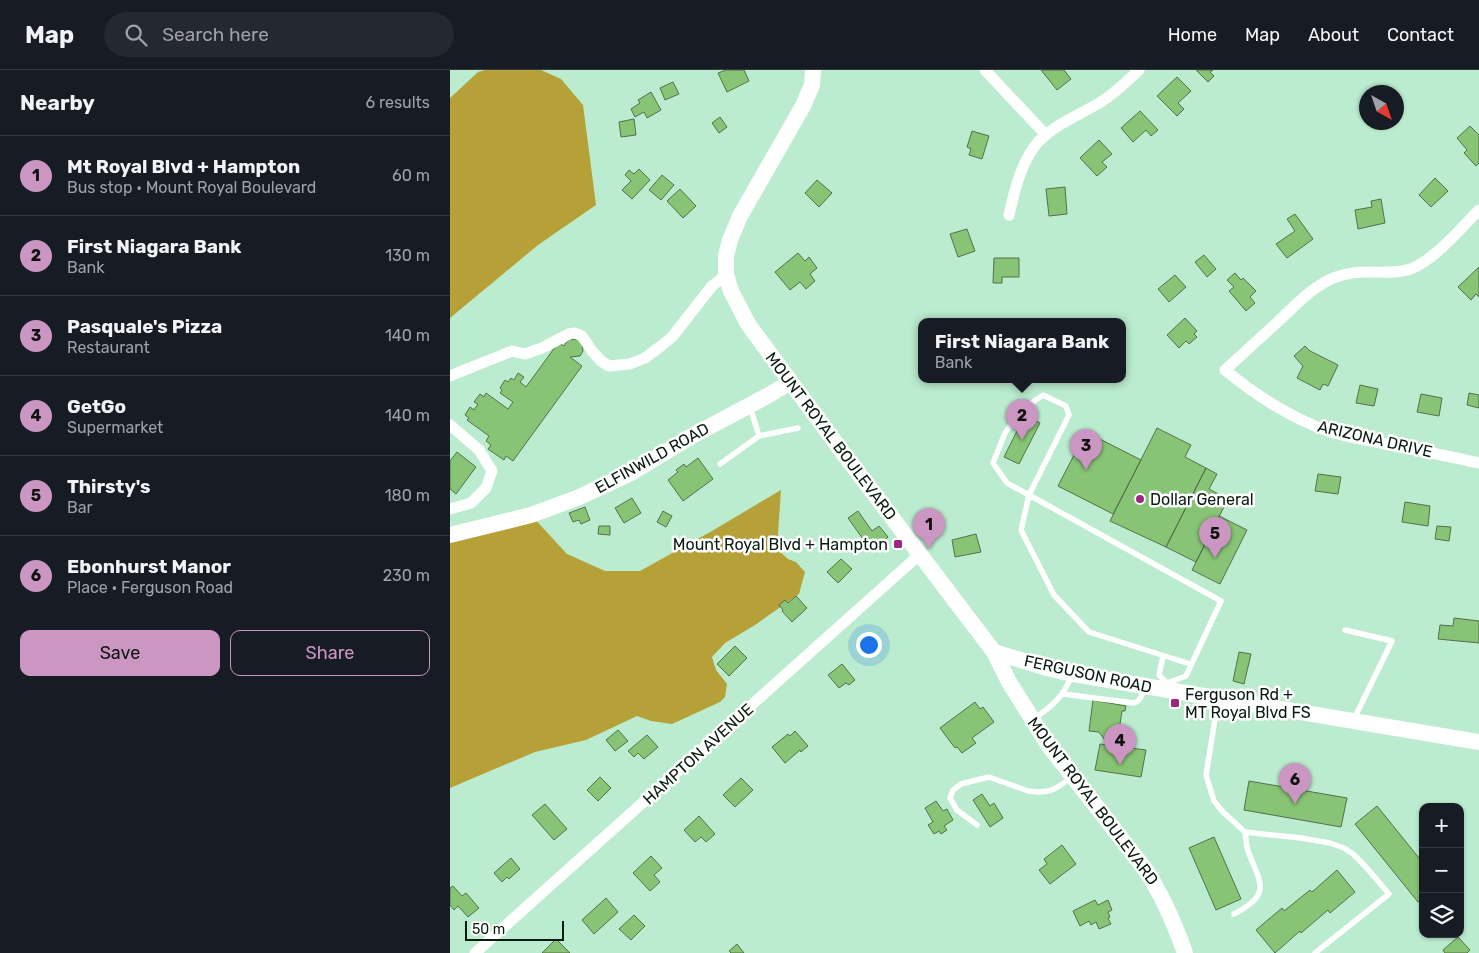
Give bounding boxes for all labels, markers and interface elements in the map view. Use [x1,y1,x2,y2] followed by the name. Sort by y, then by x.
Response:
[104,12,454,57] search box
[25,21,74,49] text: Map
[122,21,150,49] icon: search
[162,23,269,46] text: Search here
[1168,24,1217,46] text: Home
[1245,24,1280,46] text: Map
[1308,24,1359,46] text: About
[1387,24,1454,46] text: Contact
[1359,85,1404,130] north arrow
[20,90,95,115] text: Nearby
[365,93,430,112] text: 6 results
[67,155,300,178] text: Mt Royal Blvd + Hampton
[32,166,40,185] text: 1
[392,166,430,185] text: 60 m
[67,178,316,197] text: Bus stop · Mount Royal Boulevard
[67,235,241,258] text: First Niagara Bank
[31,246,41,265] text: 2
[385,246,430,265] text: 130 m
[67,258,104,277] text: Bank
[67,315,222,338] text: Pasquale's Pizza
[918,318,1126,383] popup
[31,326,41,345] text: 3
[385,326,430,345] text: 140 m
[935,330,1109,353] text: First Niagara Bank
[67,338,150,357] text: Restaurant
[762,348,900,524] street label: MOUNT ROYAL BOULEVARD
[935,353,972,372] text: Bank
[67,395,126,418] text: GetGo
[1006,399,1038,440] pin: 2
[31,406,41,425] text: 4
[385,406,430,425] text: 140 m
[1316,417,1434,461] street label: ARIZONA DRIVE
[67,418,163,437] text: Supermarket
[592,419,712,497] street label: ELFINWILD ROAD
[1070,429,1102,470] pin: 3
[67,475,151,498] text: Thirsty's
[31,486,41,505] text: 5
[385,486,430,505] text: 180 m
[1150,490,1254,509] place label: Dollar General
[1134,493,1146,505] marker: Dollar General
[67,498,93,517] text: Bar
[913,508,945,549] pin: 1
[1199,517,1231,558] pin: 5
[673,535,888,554] place label: Mount Royal Blvd + Hampton
[892,538,904,550] marker: Mount Royal Blvd + Hampton
[67,555,231,578] text: Ebonhurst Manor
[31,566,41,585] text: 6
[383,566,430,585] text: 230 m
[67,578,233,597] text: Place · Ferguson Road
[20,630,220,676] button: Save
[230,630,430,676] button: Share
[856,632,882,658] your location
[1022,651,1154,697] street label: FERGUSON ROAD
[1185,685,1311,722] place label: Ferguson Rd + MT Royal Blvd FS
[1169,697,1181,709] marker: Ferguson Rd + MT Royal Blvd FS
[639,700,757,808] street label: HAMPTON AVENUE
[1024,713,1162,889] street label: MOUNT ROYAL BOULEVARD
[1104,724,1136,765] pin: 4
[1279,763,1311,804] pin: 6
[1419,803,1464,938] map controls
[1419,803,1464,848] button: +
[1419,848,1464,893] button: −
[1419,893,1464,938] button: layers
[465,918,564,941] scale bar
[472,921,505,938] text: 50 m

